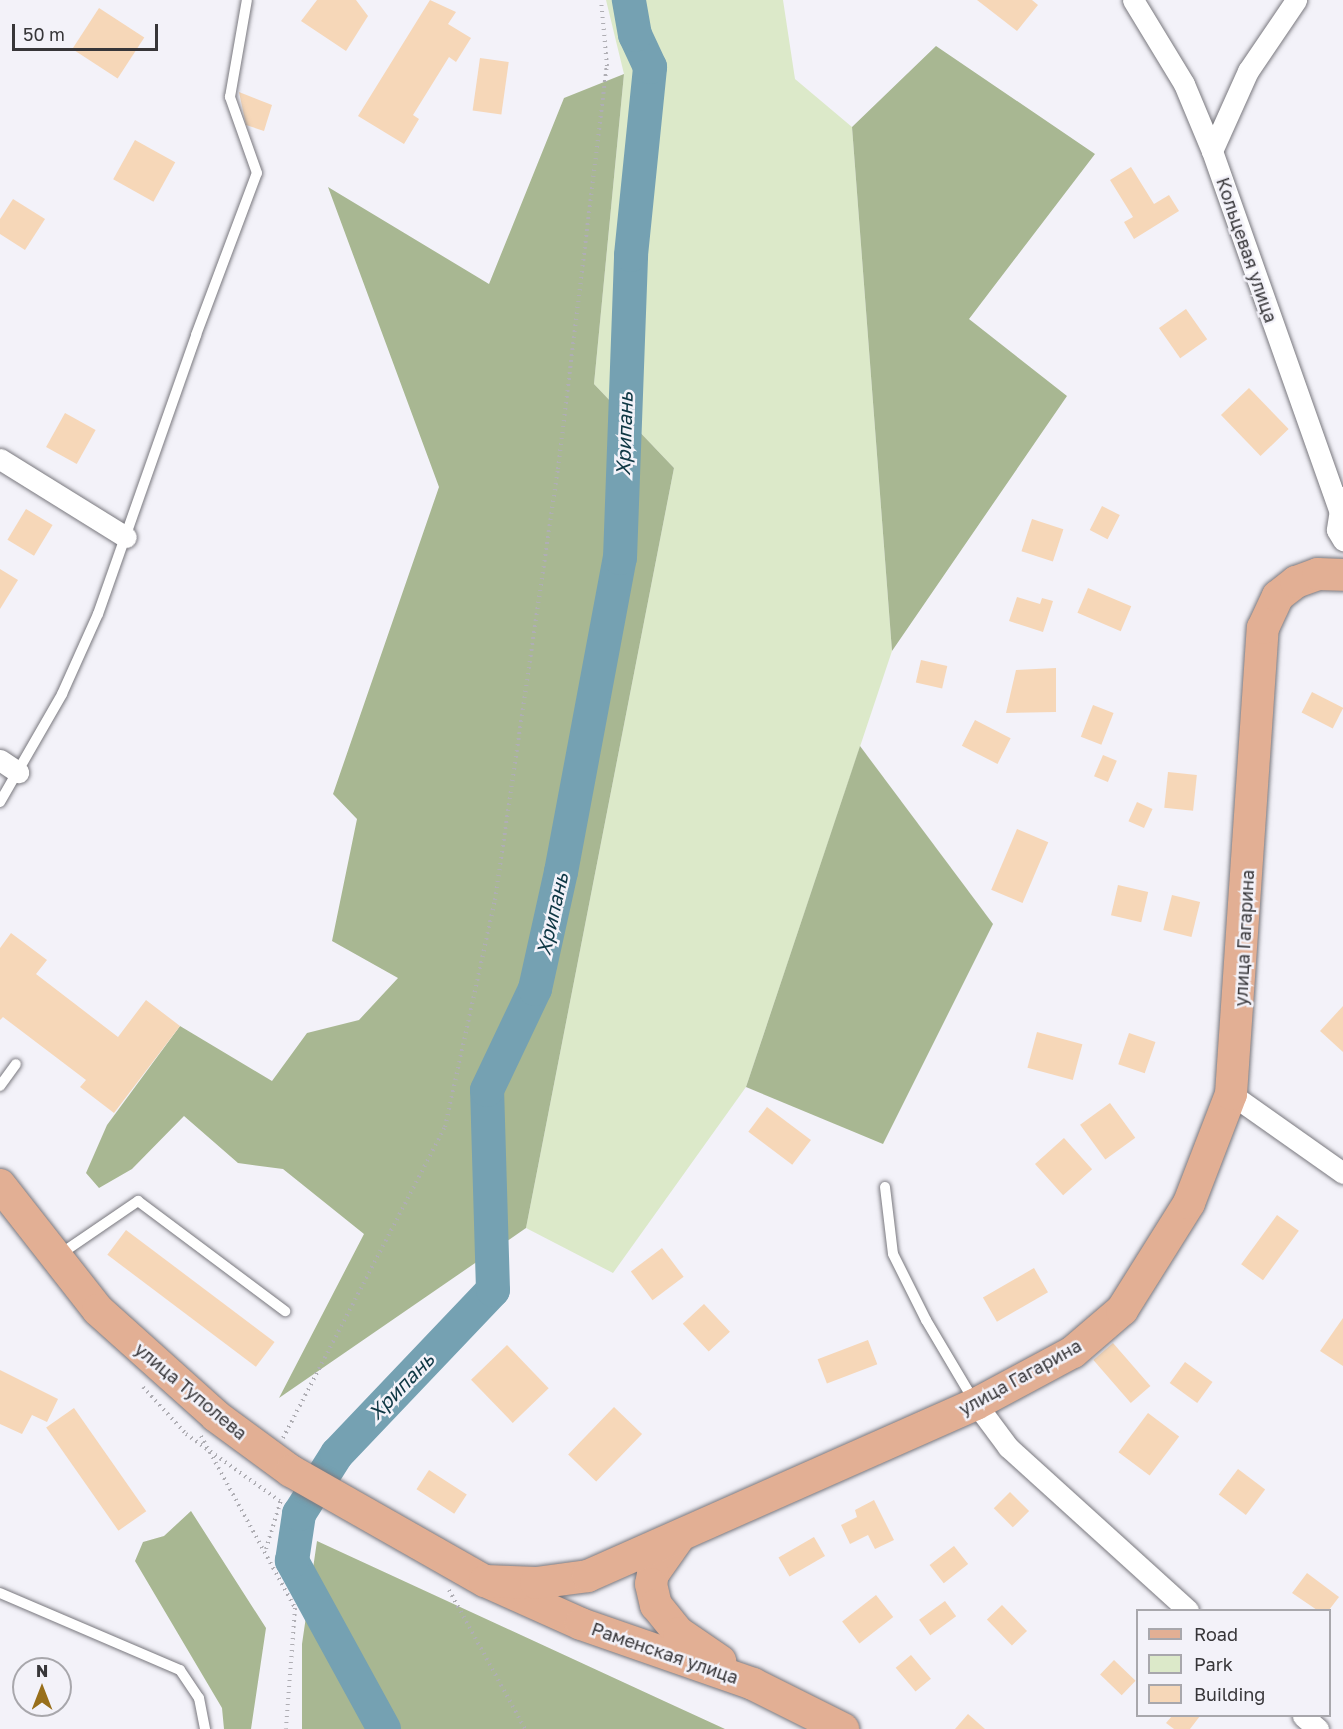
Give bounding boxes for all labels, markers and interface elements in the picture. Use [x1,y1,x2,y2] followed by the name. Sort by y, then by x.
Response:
[15,12,160,50] scale bar
[23,23,65,45] text: 50 m
[1212,174,1282,326] street label: Кольцевая улица
[611,392,637,476] water label: Хрипань
[1230,869,1258,1007] street label: улица Гагарина
[531,871,573,957] water label: Хрипань
[955,1334,1085,1420] street label: улица Гагарина
[131,1338,251,1444] street label: улица Туполева
[363,1348,439,1424] water label: Хрипань
[1136,1609,1331,1717] legend
[589,1618,741,1688] street label: Раменская улица
[1194,1623,1238,1645] text: Road
[1194,1653,1233,1675] text: Park
[12,1657,72,1717] north arrow
[36,1661,48,1681] text: N
[1194,1683,1265,1705] text: Building

